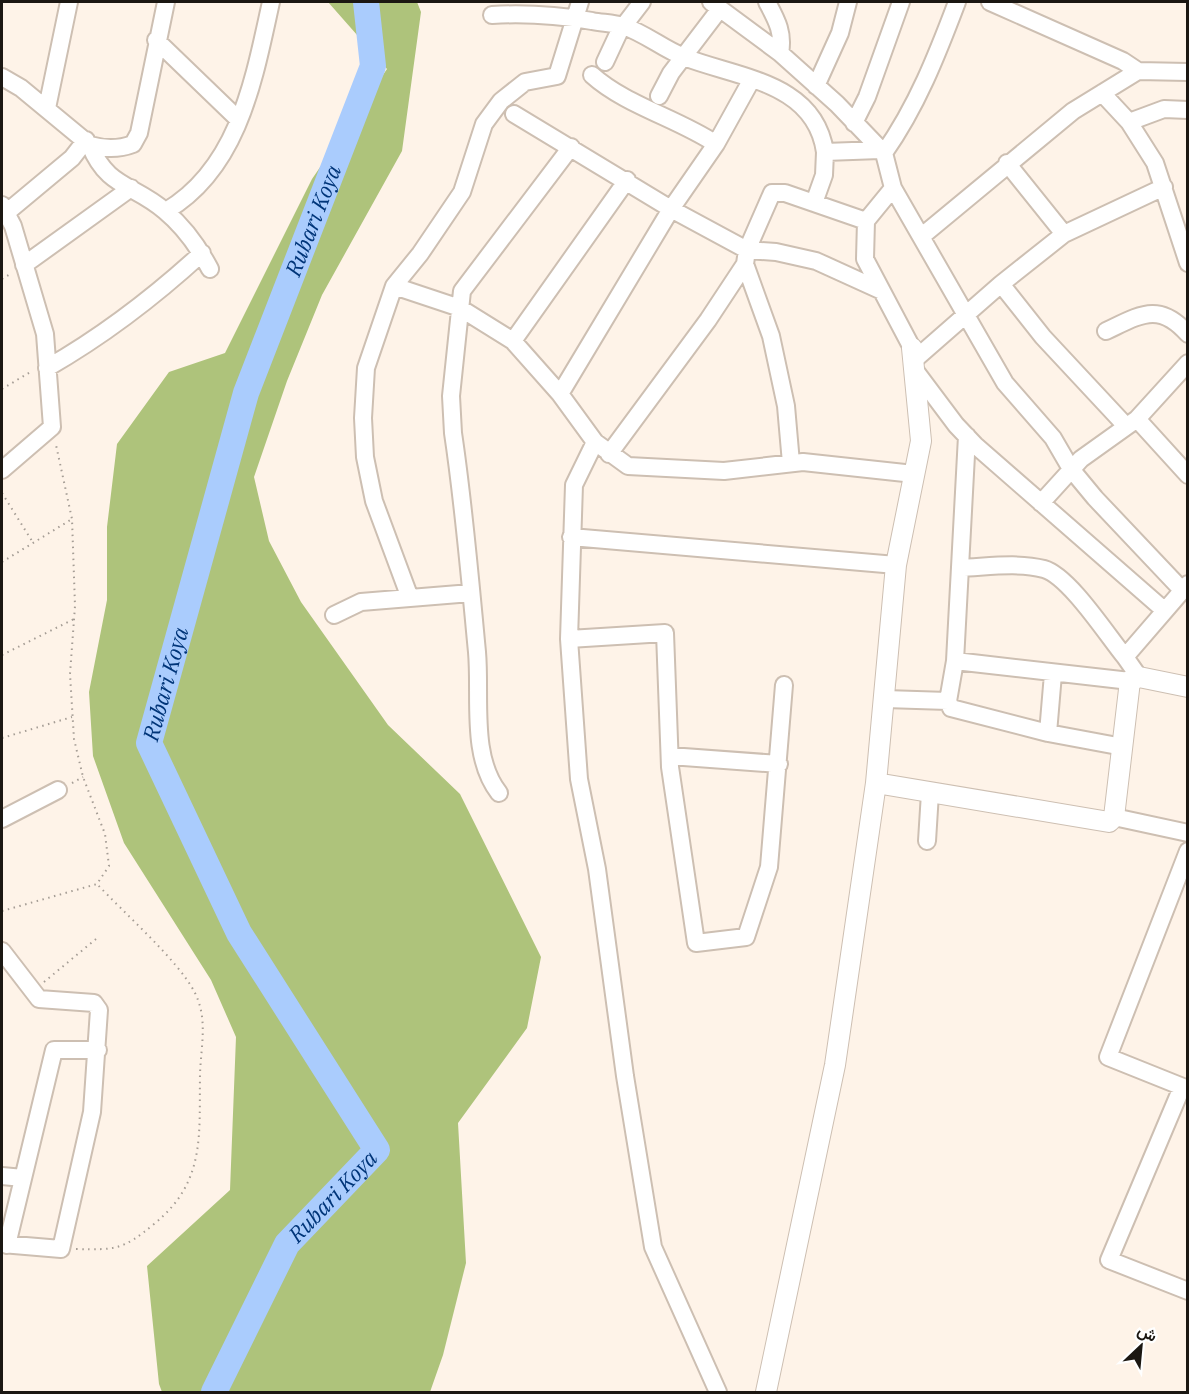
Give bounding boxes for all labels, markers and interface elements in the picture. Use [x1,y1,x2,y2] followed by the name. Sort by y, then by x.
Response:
[278,160,347,281] water label: Rubari Koya
[135,623,195,745] water label: Rubari Koya
[281,1144,383,1249] water label: Rubari Koya
[1111,1316,1171,1376] north arrow
[1135,1319,1161,1346] text: ش

